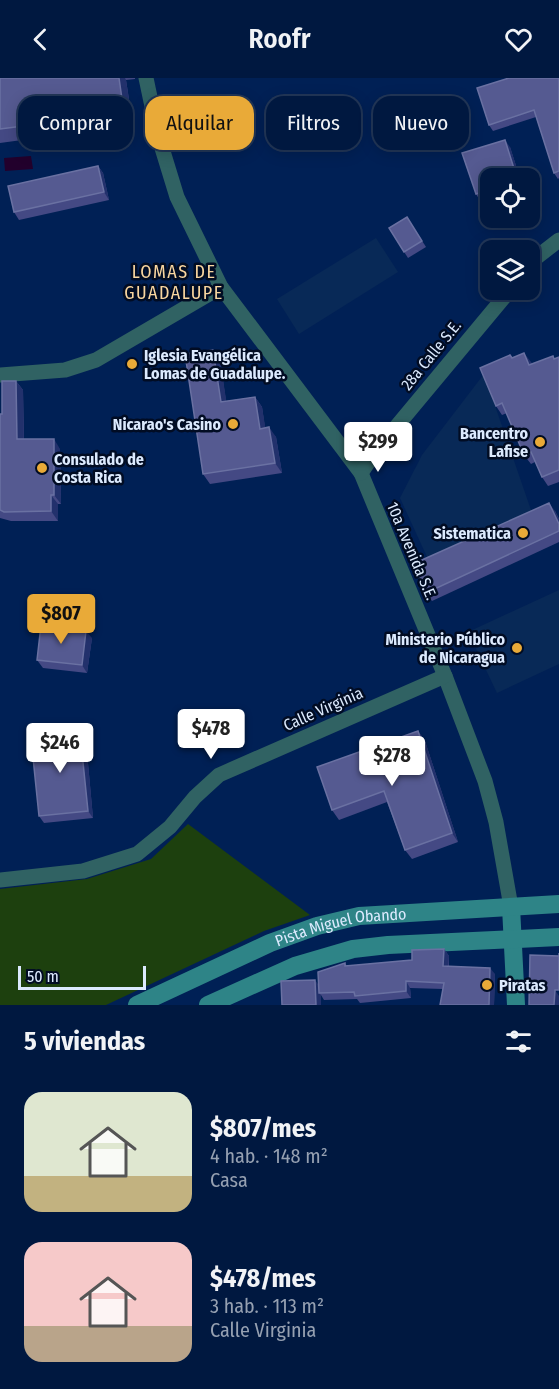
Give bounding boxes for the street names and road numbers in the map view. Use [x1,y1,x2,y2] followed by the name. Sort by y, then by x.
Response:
[397,316,465,394] street label: 28a Calle S.E.
[383,499,441,603] street label: 10a Avenida S.E.
[280,683,366,735] street label: Calle Virginia
[272,904,407,950] street label: Pista Miguel Obando

